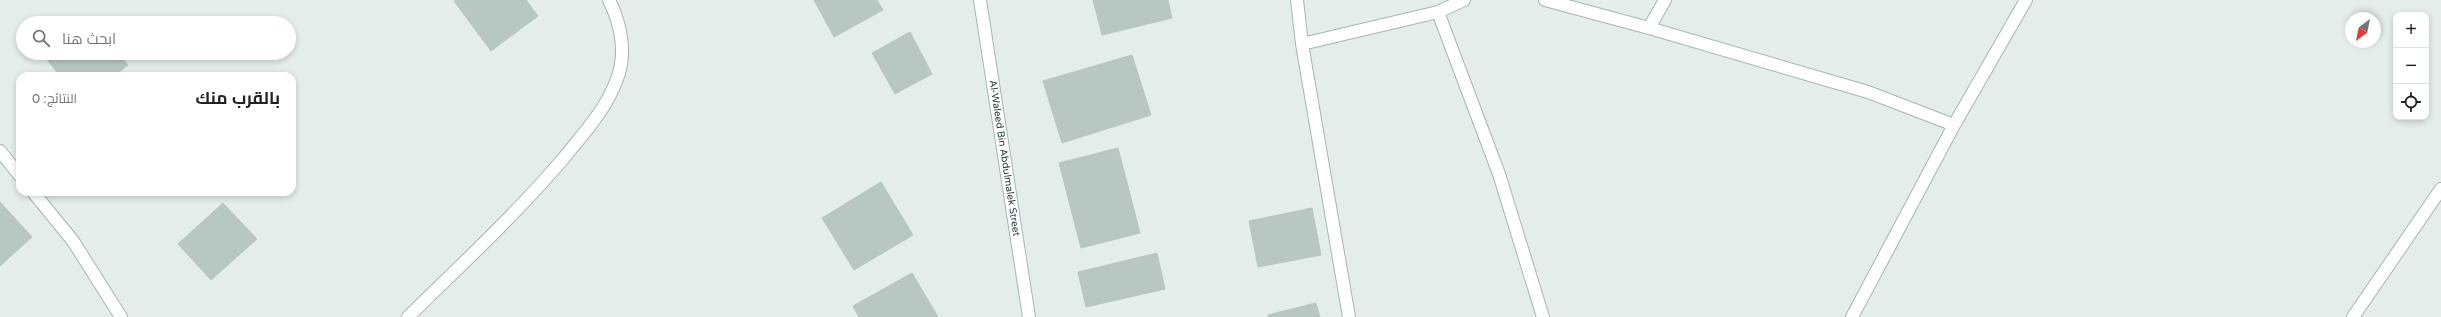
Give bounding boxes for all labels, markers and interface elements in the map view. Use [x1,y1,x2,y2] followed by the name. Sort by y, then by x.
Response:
[2345,12,2381,48] north arrow
[2393,12,2429,120] map controls
[2393,12,2429,48] button: +
[16,16,296,60] search box
[30,27,52,49] icon: search
[62,30,116,48] text: ابحث هنا
[2393,48,2429,84] button: −
[986,79,1022,237] street label: Al-Waleed Bin Abdulmalek Street
[2393,84,2429,120] button: locate
[195,88,280,109] text: بالقرب منك
[32,91,77,107] text: النتائج: 0

